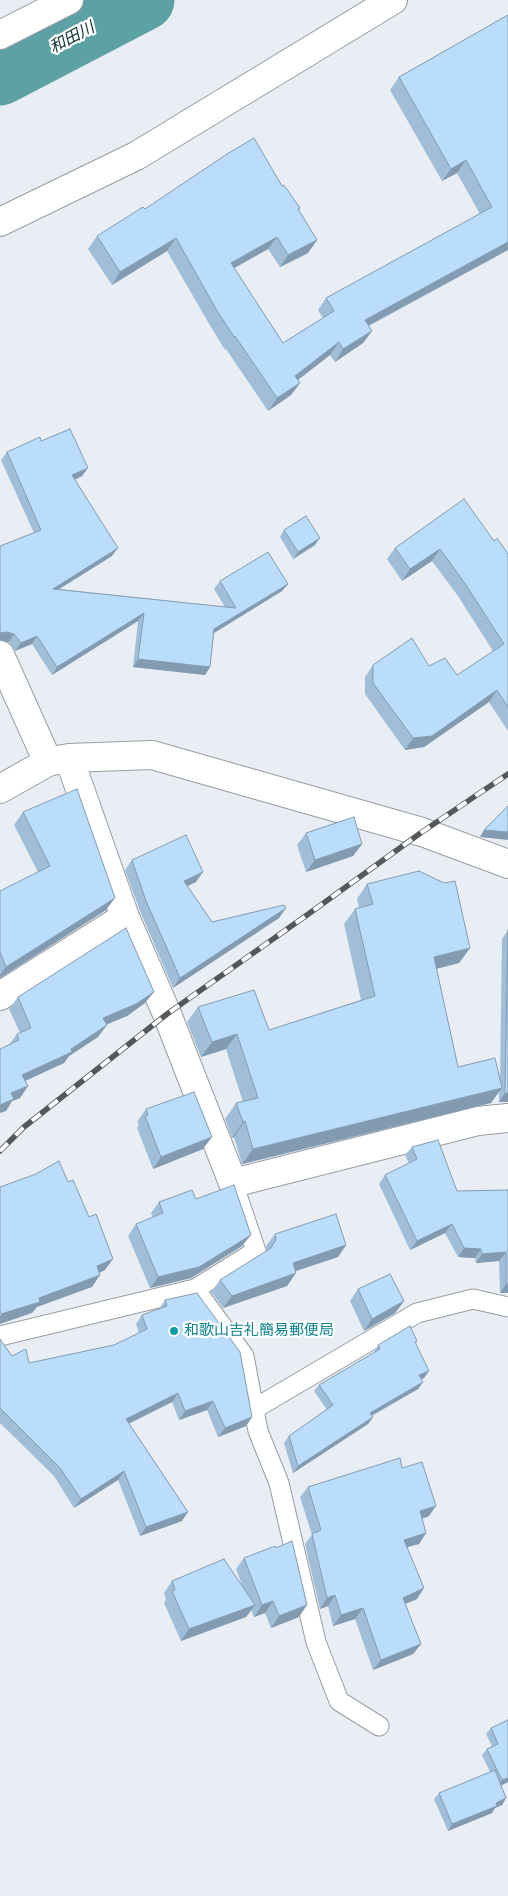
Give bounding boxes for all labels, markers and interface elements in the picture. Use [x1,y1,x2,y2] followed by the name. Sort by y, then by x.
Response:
[46,18,98,58] water label: 和田川
[184,1322,334,1340] place label: 和歌山吉礼簡易郵便局
[168,1325,180,1337] marker: 和歌山吉礼簡易郵便局

